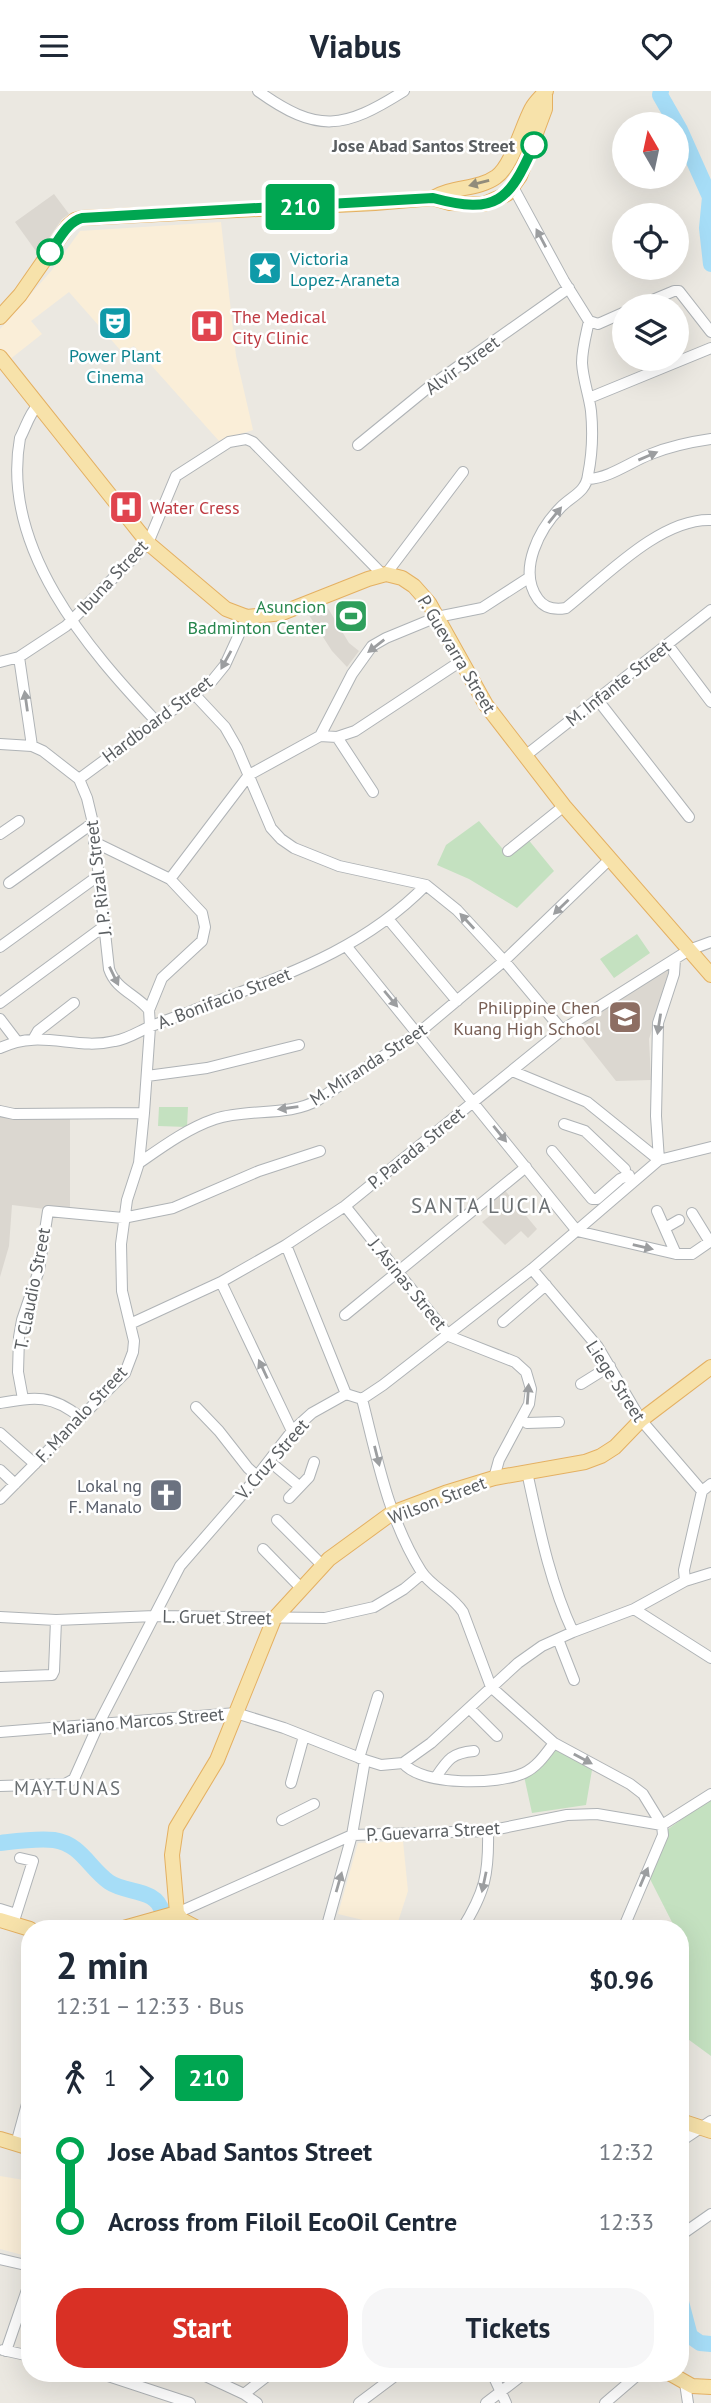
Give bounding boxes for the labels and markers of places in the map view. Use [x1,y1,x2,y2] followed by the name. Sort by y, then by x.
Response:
[521,132,547,158] marker: Jose Abad Santos Street
[331,134,516,157] place label: Jose Abad Santos Street
[37,239,63,265] unlabelled marker
[289,247,400,291] place label: Victoria Lopez-Araneta
[246,249,284,287] place icon: Victoria Lopez-Araneta
[96,304,134,342] theatre icon: Power Plant Cinema
[232,305,327,349] place label: The Medical City Clinic
[188,307,226,345] hospital icon: The Medical City Clinic
[69,344,161,388] place label: Power Plant Cinema
[107,488,145,526] hospital icon: Water Cress
[150,496,239,519] place label: Water Cress
[188,595,326,639] place label: Asuncion Badminton Center
[332,597,370,635] sports icon: Asuncion Badminton Center
[453,996,601,1040] place label: Philippine Chen Kuang High School
[606,998,644,1036] school or university icon: Philippine Chen Kuang High School
[69,1474,142,1518] place label: Lokal ng F. Manalo
[147,1476,185,1514] church icon: Lokal ng F. Manalo

